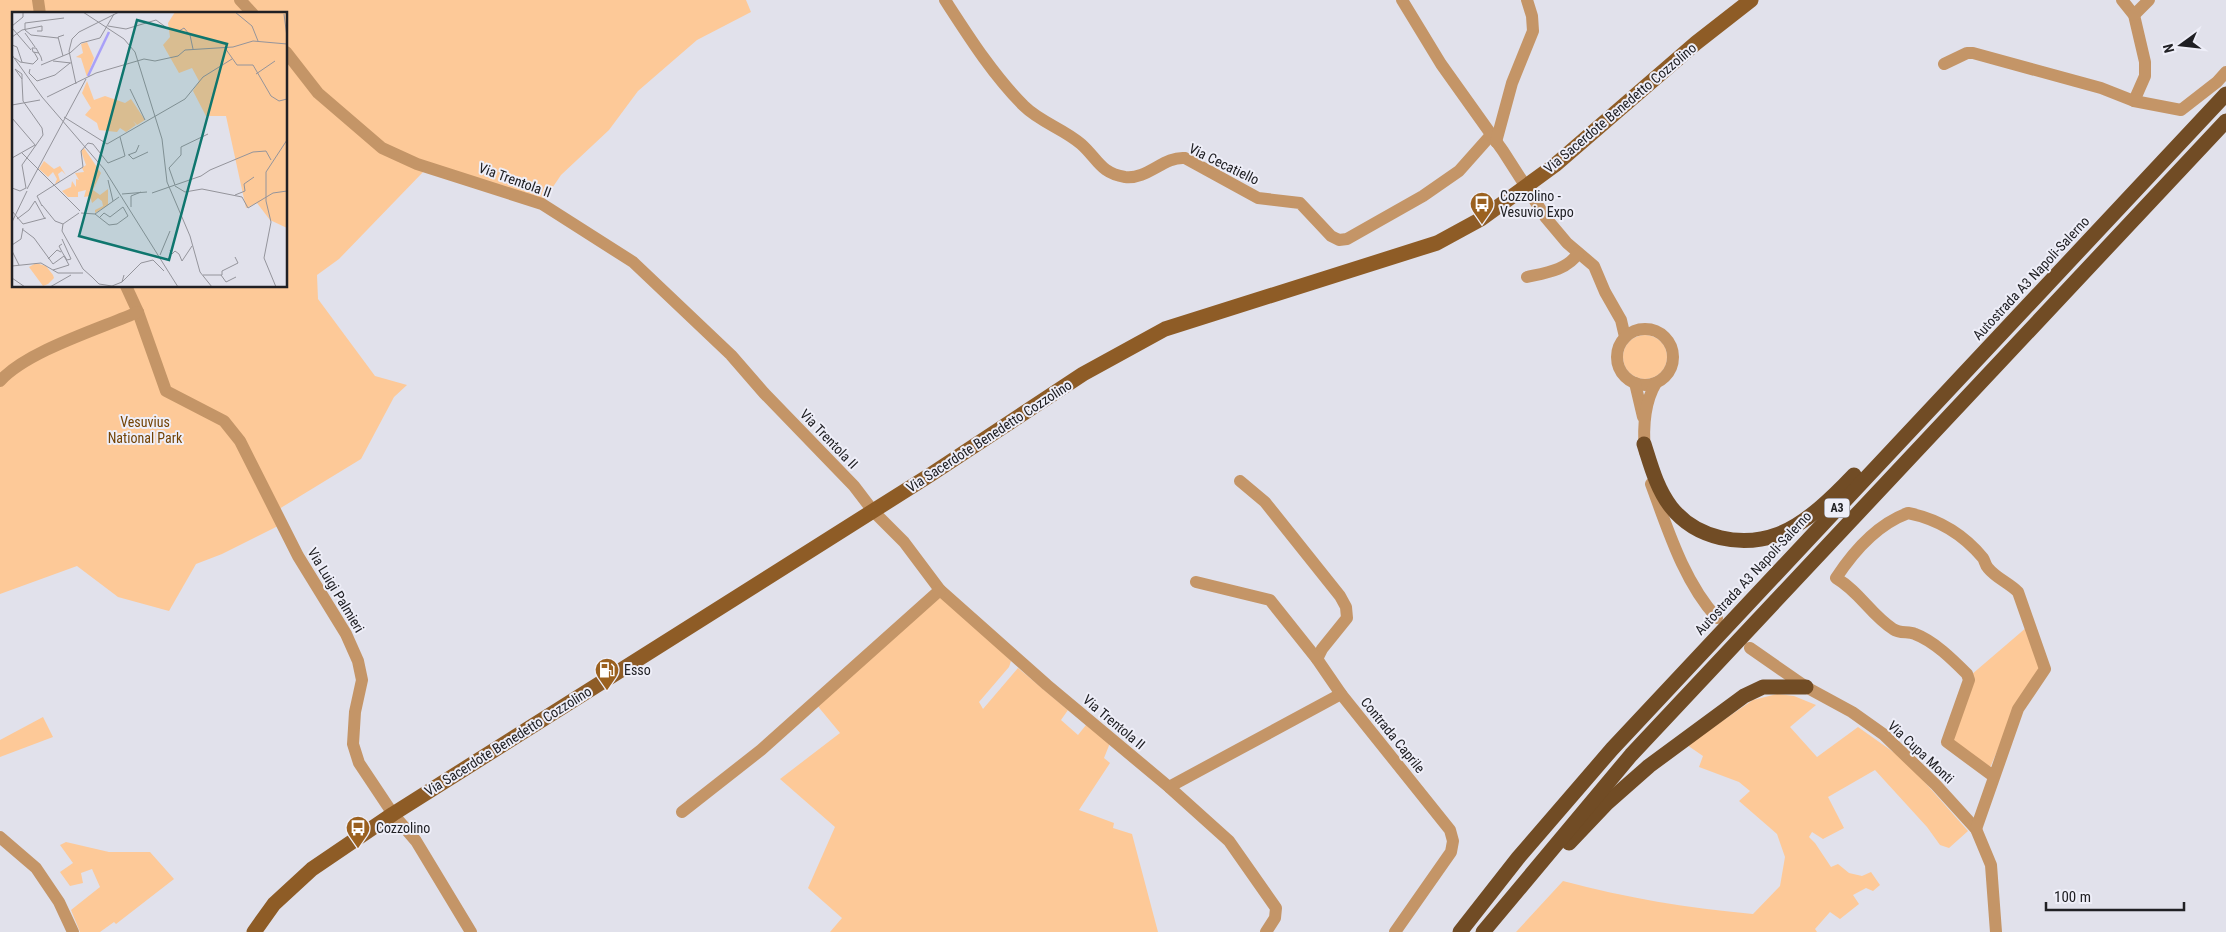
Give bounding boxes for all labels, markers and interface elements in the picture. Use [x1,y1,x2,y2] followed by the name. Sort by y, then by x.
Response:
[12,12,288,288] inset map
[2156,20,2206,70] north arrow
[1541,40,1699,176] street label: Via Sacerdote Benedetto Cozzolino
[2160,42,2177,55] text: N
[1186,140,1262,188] street label: Via Cecatiello
[476,159,554,201] street label: Via Trentola II
[1500,188,1574,220] place label: Cozzolino - Vesuvio Expo
[1469,191,1495,225] bus stop icon: Cozzolino - Vesuvio Expo
[1970,213,2092,343] street label: Autostrada A3 Napoli-Salerno
[903,377,1075,495] street label: Via Sacerdote Benedetto Cozzolino
[797,406,861,472] street label: Via Trentola II
[108,414,183,446] park label: Vesuvius National Park
[1824,498,1850,518] road number: A3
[1692,508,1814,638] street label: Autostrada A3 Napoli-Salerno
[304,545,368,635] street label: Via Luigi Palmieri
[594,657,620,691] fuel station icon: Esso
[624,662,651,678] place label: Esso
[422,683,594,799] street label: Via Sacerdote Benedetto Cozzolino
[1080,691,1148,753] street label: Via Trentola II
[1358,694,1429,776] street label: Contrada Caprile
[1885,717,1957,787] street label: Via Cupa Monti
[345,815,371,849] bus stop icon: Cozzolino
[376,820,430,836] place label: Cozzolino
[2046,880,2184,912] scale bar
[2054,888,2091,906] text: 100 m

